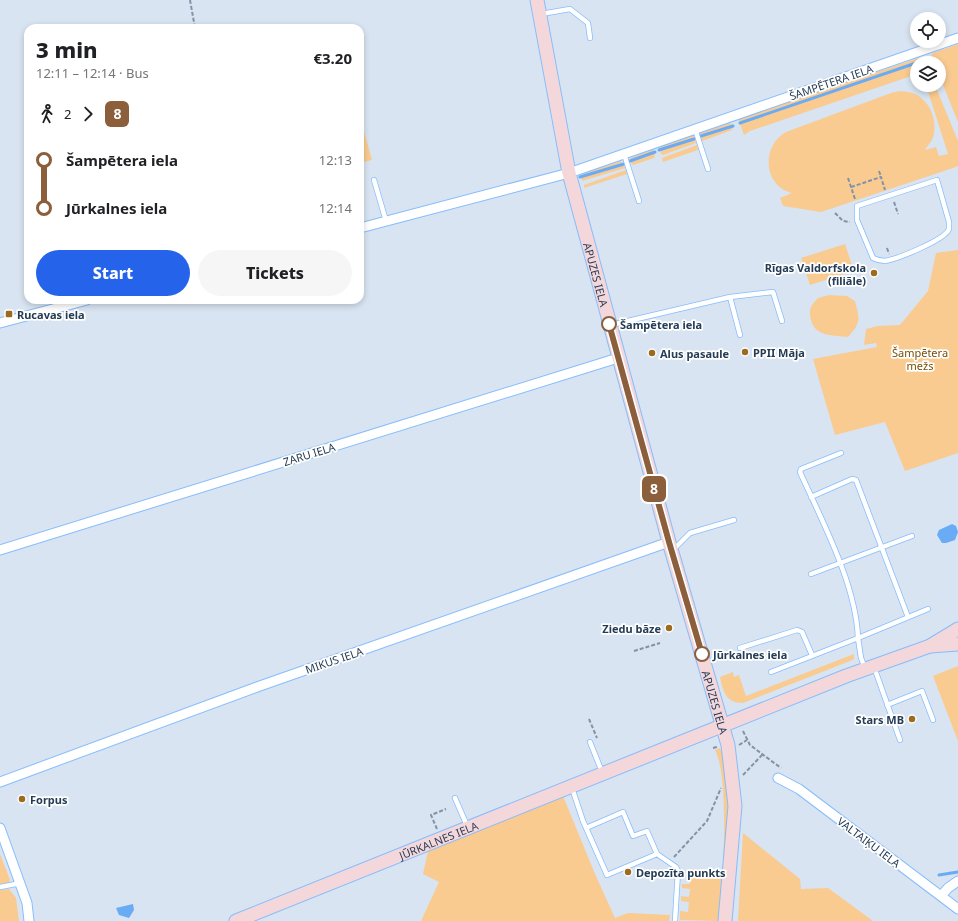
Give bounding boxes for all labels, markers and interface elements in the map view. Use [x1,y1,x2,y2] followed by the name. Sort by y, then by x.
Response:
[910,12,946,92] map controls
[910,12,946,48] button: locate
[36,34,97,64] text: 3 min
[313,48,352,68] text: €3.20
[910,56,946,92] button: layers
[787,60,876,103] street label: ŠAMPĒTERA IELA
[36,64,149,82] text: 12:11 – 12:14 · Bus
[36,103,58,125] icon: walk
[77,103,99,125] icon: forward
[113,104,121,123] text: 8
[64,105,71,123] text: 2
[66,150,178,170] text: Šampētera iela
[319,151,352,169] text: 12:13
[66,198,167,218] text: Jūrkalnes iela
[319,199,352,217] text: 12:14
[581,241,613,309] street label: APUZES IELA
[36,250,190,296] button: Start
[198,250,352,296] button: Tickets
[765,260,866,288] place label: Rīgas Valdorfskola (filiāle)
[869,268,879,278] marker: Rīgas Valdorfskola (filiāle)
[17,307,85,322] place label: Rucavas iela
[4,309,14,319] marker: Rucavas iela
[601,316,617,332] marker: Šampētera iela
[620,317,702,332] place label: Šampētera iela
[753,345,805,360] place label: PPII Māja
[892,345,948,373] park label: Šampētera mežs
[660,346,730,361] place label: Alus pasaule
[740,347,750,357] marker: PPII Māja
[647,348,657,358] marker: Alus pasaule
[281,439,338,469] street label: ZARU IELA
[641,476,667,502] line badge: 8
[650,479,658,498] text: 8
[602,621,661,636] place label: Ziedu bāze
[664,623,674,633] marker: Ziedu bāze
[303,643,366,677] street label: MIKUS IELA
[694,646,710,662] marker: Jūrkalnes iela
[712,647,787,662] place label: Jūrkalnes iela
[699,668,732,737] street label: APUZES IELA
[856,712,904,727] place label: Stars MB
[907,714,917,724] marker: Stars MB
[30,792,68,807] place label: Forpus
[17,794,27,804] marker: Forpus
[834,813,904,871] street label: VALTAIĶU IELA
[396,817,481,863] street label: JŪRKALNES IELA
[636,865,726,880] place label: Depozīta punkts
[623,867,633,877] marker: Depozīta punkts

